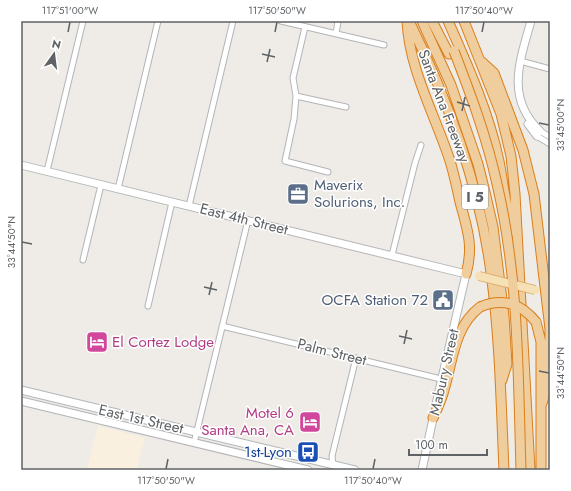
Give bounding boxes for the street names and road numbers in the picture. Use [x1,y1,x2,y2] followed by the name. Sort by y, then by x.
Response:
[412,46,476,166] street label: Santa Ana Freeway
[462,185,488,209] road number: I 5
[198,197,291,241] street label: East 4th Street
[423,326,465,417] street label: Mabury Street
[295,333,369,371] street label: Palm Street
[96,399,186,440] street label: East 1st Street

